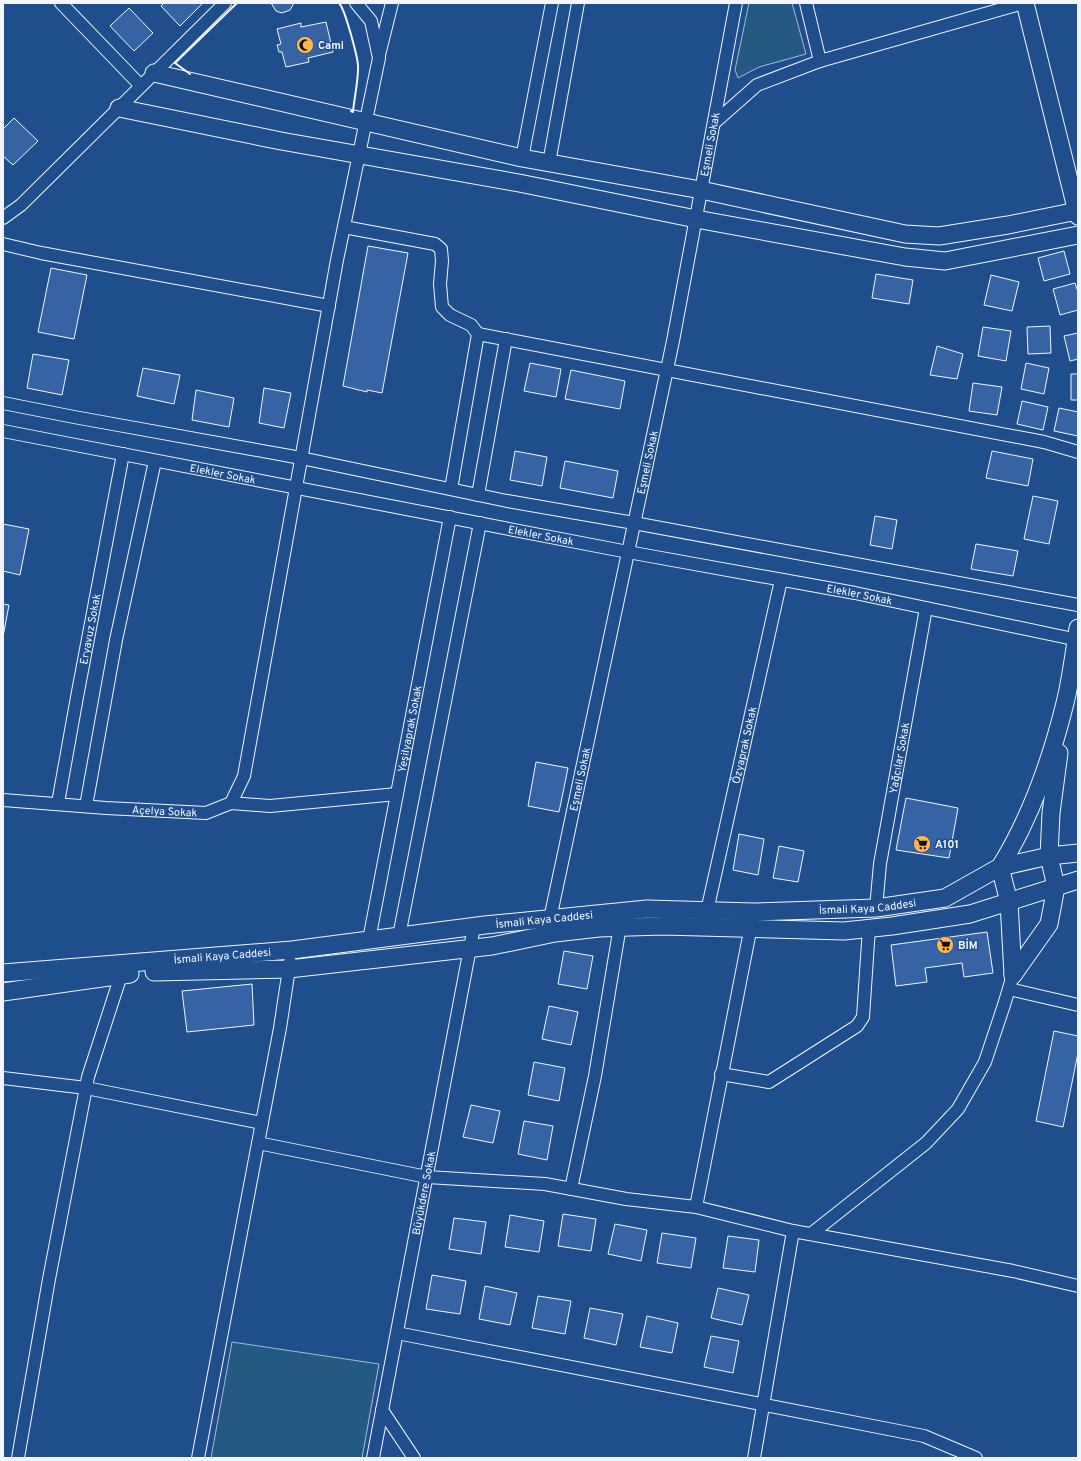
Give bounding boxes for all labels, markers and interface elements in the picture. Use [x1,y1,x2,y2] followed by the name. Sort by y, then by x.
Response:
[295,35,315,55] mosque icon: Cami
[318,39,344,53] place label: Cami
[698,111,724,178] street label: Eşmeli Sokak
[635,429,662,496] street label: Eşmeli Sokak
[189,461,257,488] street label: Elekler Sokak
[507,523,575,549] street label: Elekler Sokak
[825,582,894,609] street label: Elekler Sokak
[77,592,104,666] street label: Eryavuz Sokak
[395,684,426,774] street label: Yeşilyaprak Sokak
[729,705,761,785] street label: Özyaprak Sokak
[887,721,913,795] street label: Yağcılar Sokak
[567,746,594,813] street label: Eşmeli Sokak
[131,803,198,821] street label: Açelya Sokak
[912,834,932,854] supermarket icon: A101
[935,838,959,852] place label: A101
[819,896,917,918] street label: İsmali Kaya Caddesi
[495,908,594,932] street label: İsmali Kaya Caddesi
[935,935,955,955] supermarket icon: BİM
[958,938,978,953] place label: BİM
[173,946,272,967] street label: İsmali Kaya Caddesi
[410,1149,439,1236] street label: Büyükdere Sokak

